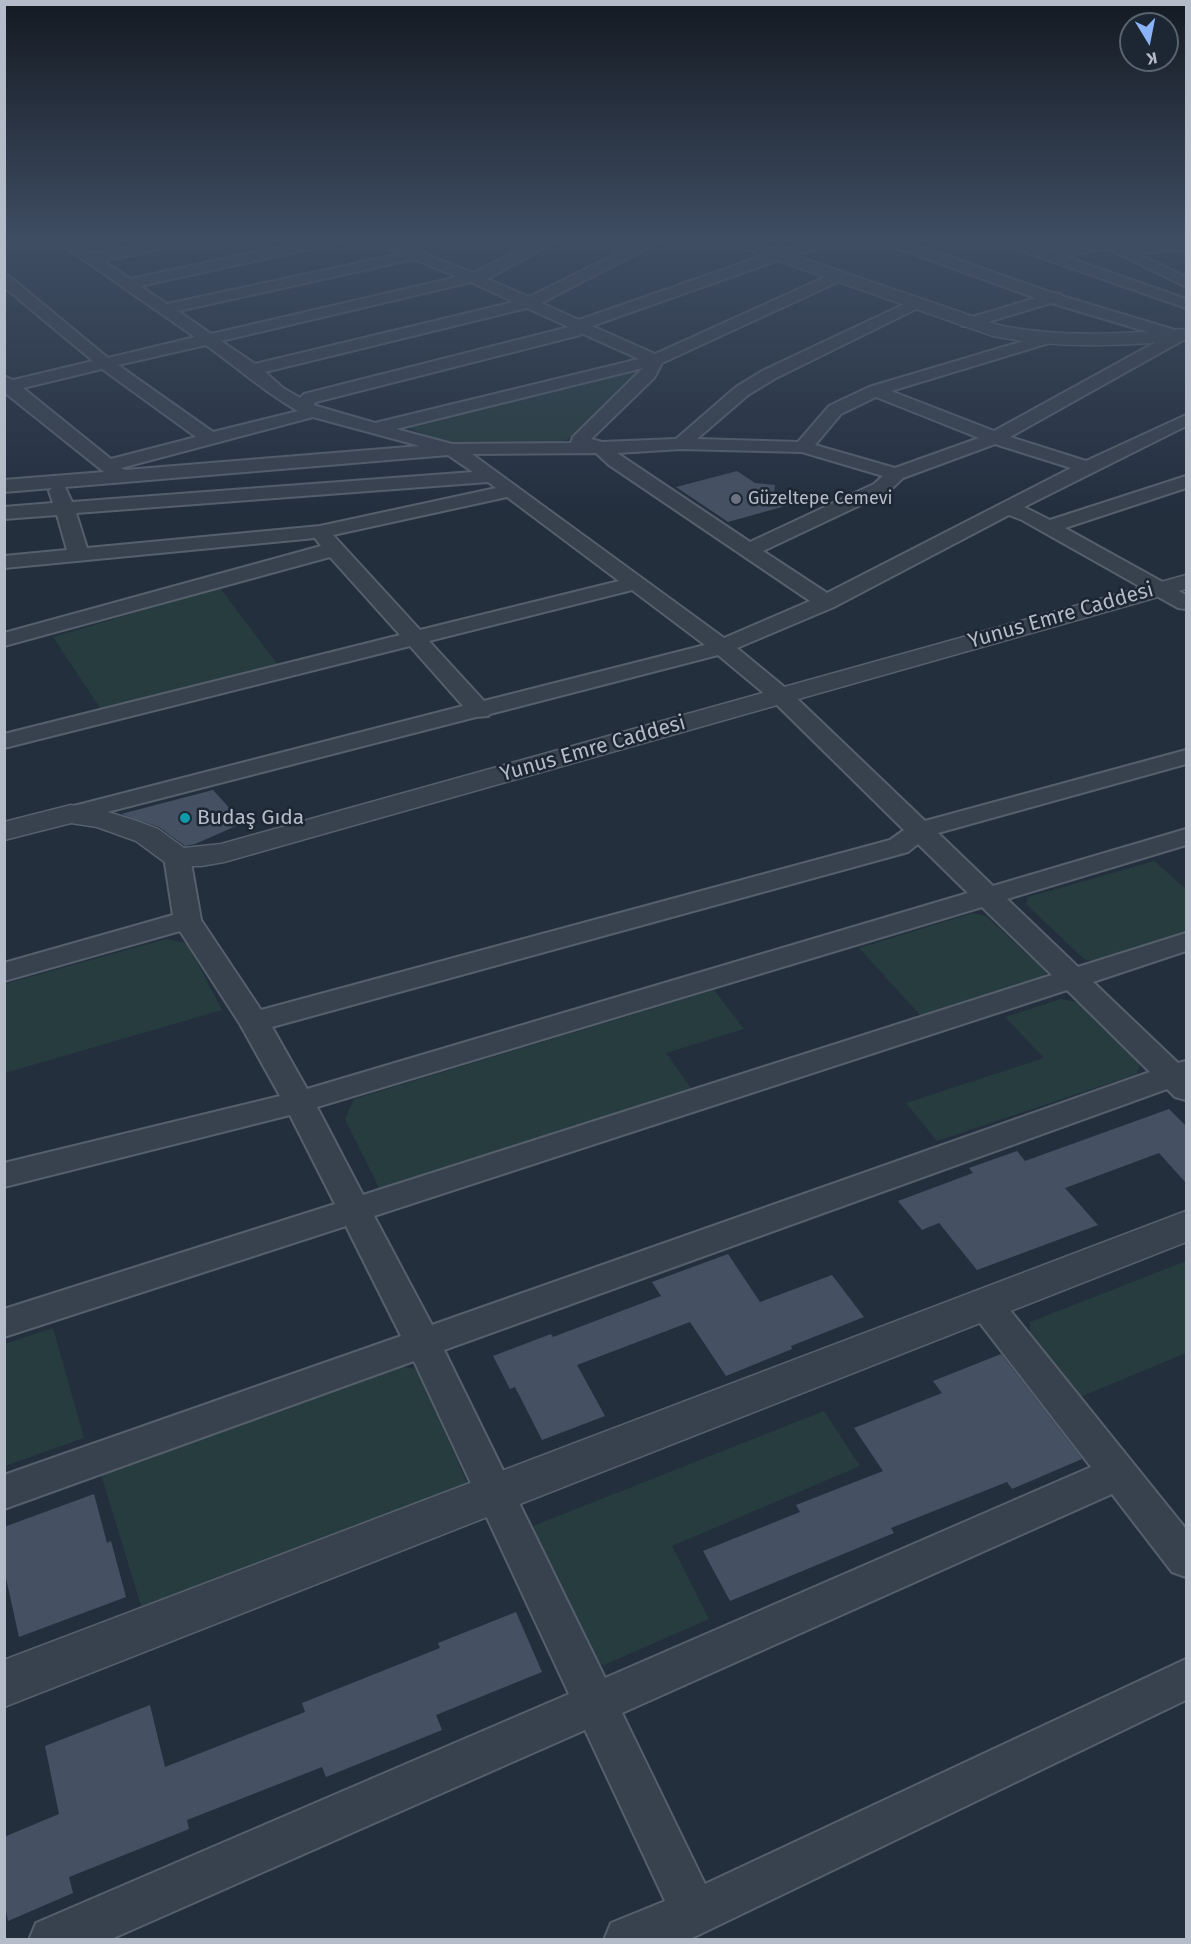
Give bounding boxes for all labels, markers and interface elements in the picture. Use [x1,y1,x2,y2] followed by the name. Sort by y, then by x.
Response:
[1119,12,1179,72] north arrow
[1145,48,1159,68] text: K
[748,488,893,510] place label: Güzeltepe Cemevi
[729,492,743,506] marker: Güzeltepe Cemevi
[966,578,1156,654] street label: Yunus Emre Caddesi
[498,711,688,787] street label: Yunus Emre Caddesi
[197,805,304,831] place label: Budaş Gıda
[178,811,192,825] marker: Budaş Gıda

